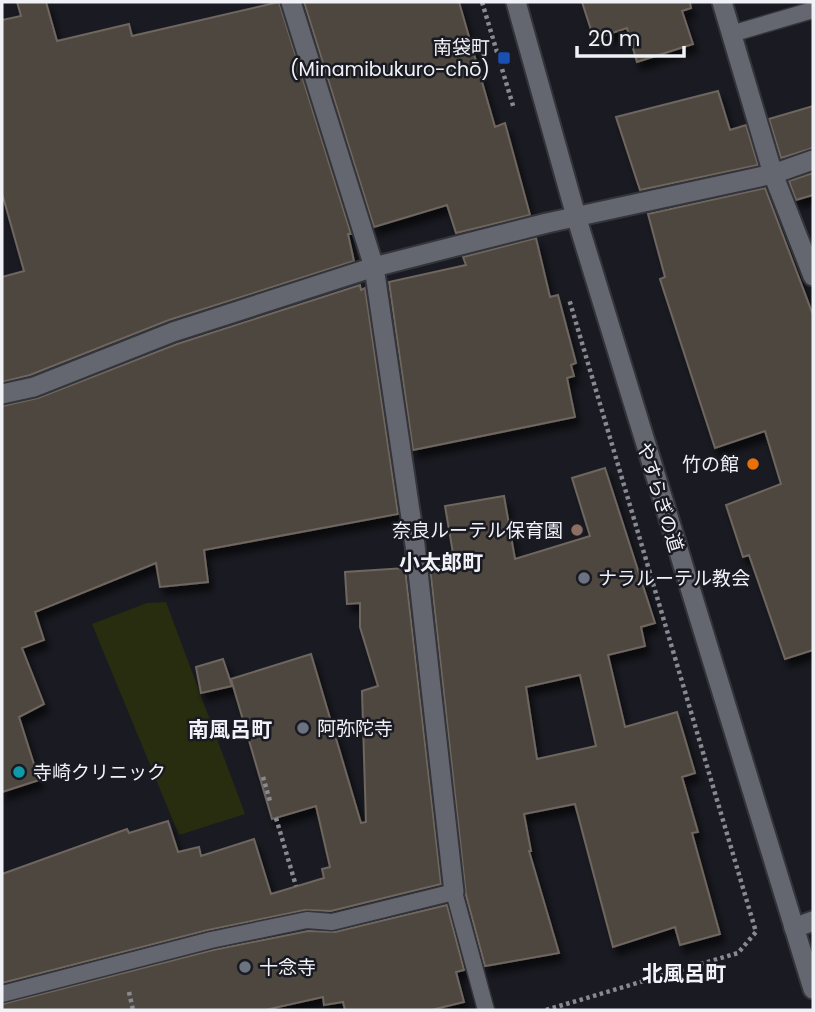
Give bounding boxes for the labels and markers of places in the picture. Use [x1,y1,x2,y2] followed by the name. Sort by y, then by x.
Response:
[290,34,490,83] place label: 南袋町 (Minamibukuro-chō)
[496,50,512,66] marker: 南袋町 (Minamibukuro-chō)
[682,451,739,478] place label: 竹の館
[745,456,761,472] marker: 竹の館
[392,517,563,544] place label: 奈良ルーテル保育園
[569,522,585,538] marker: 奈良ルーテル保育園
[598,565,750,592] place label: ナラルーテル教会
[576,570,592,586] marker: ナラルーテル教会
[317,715,393,742] place label: 阿弥陀寺
[295,720,311,736] marker: 阿弥陀寺
[33,759,166,786] place label: 寺崎クリニック
[11,764,27,780] marker: 寺崎クリニック
[259,954,316,981] place label: 十念寺
[237,959,253,975] marker: 十念寺

